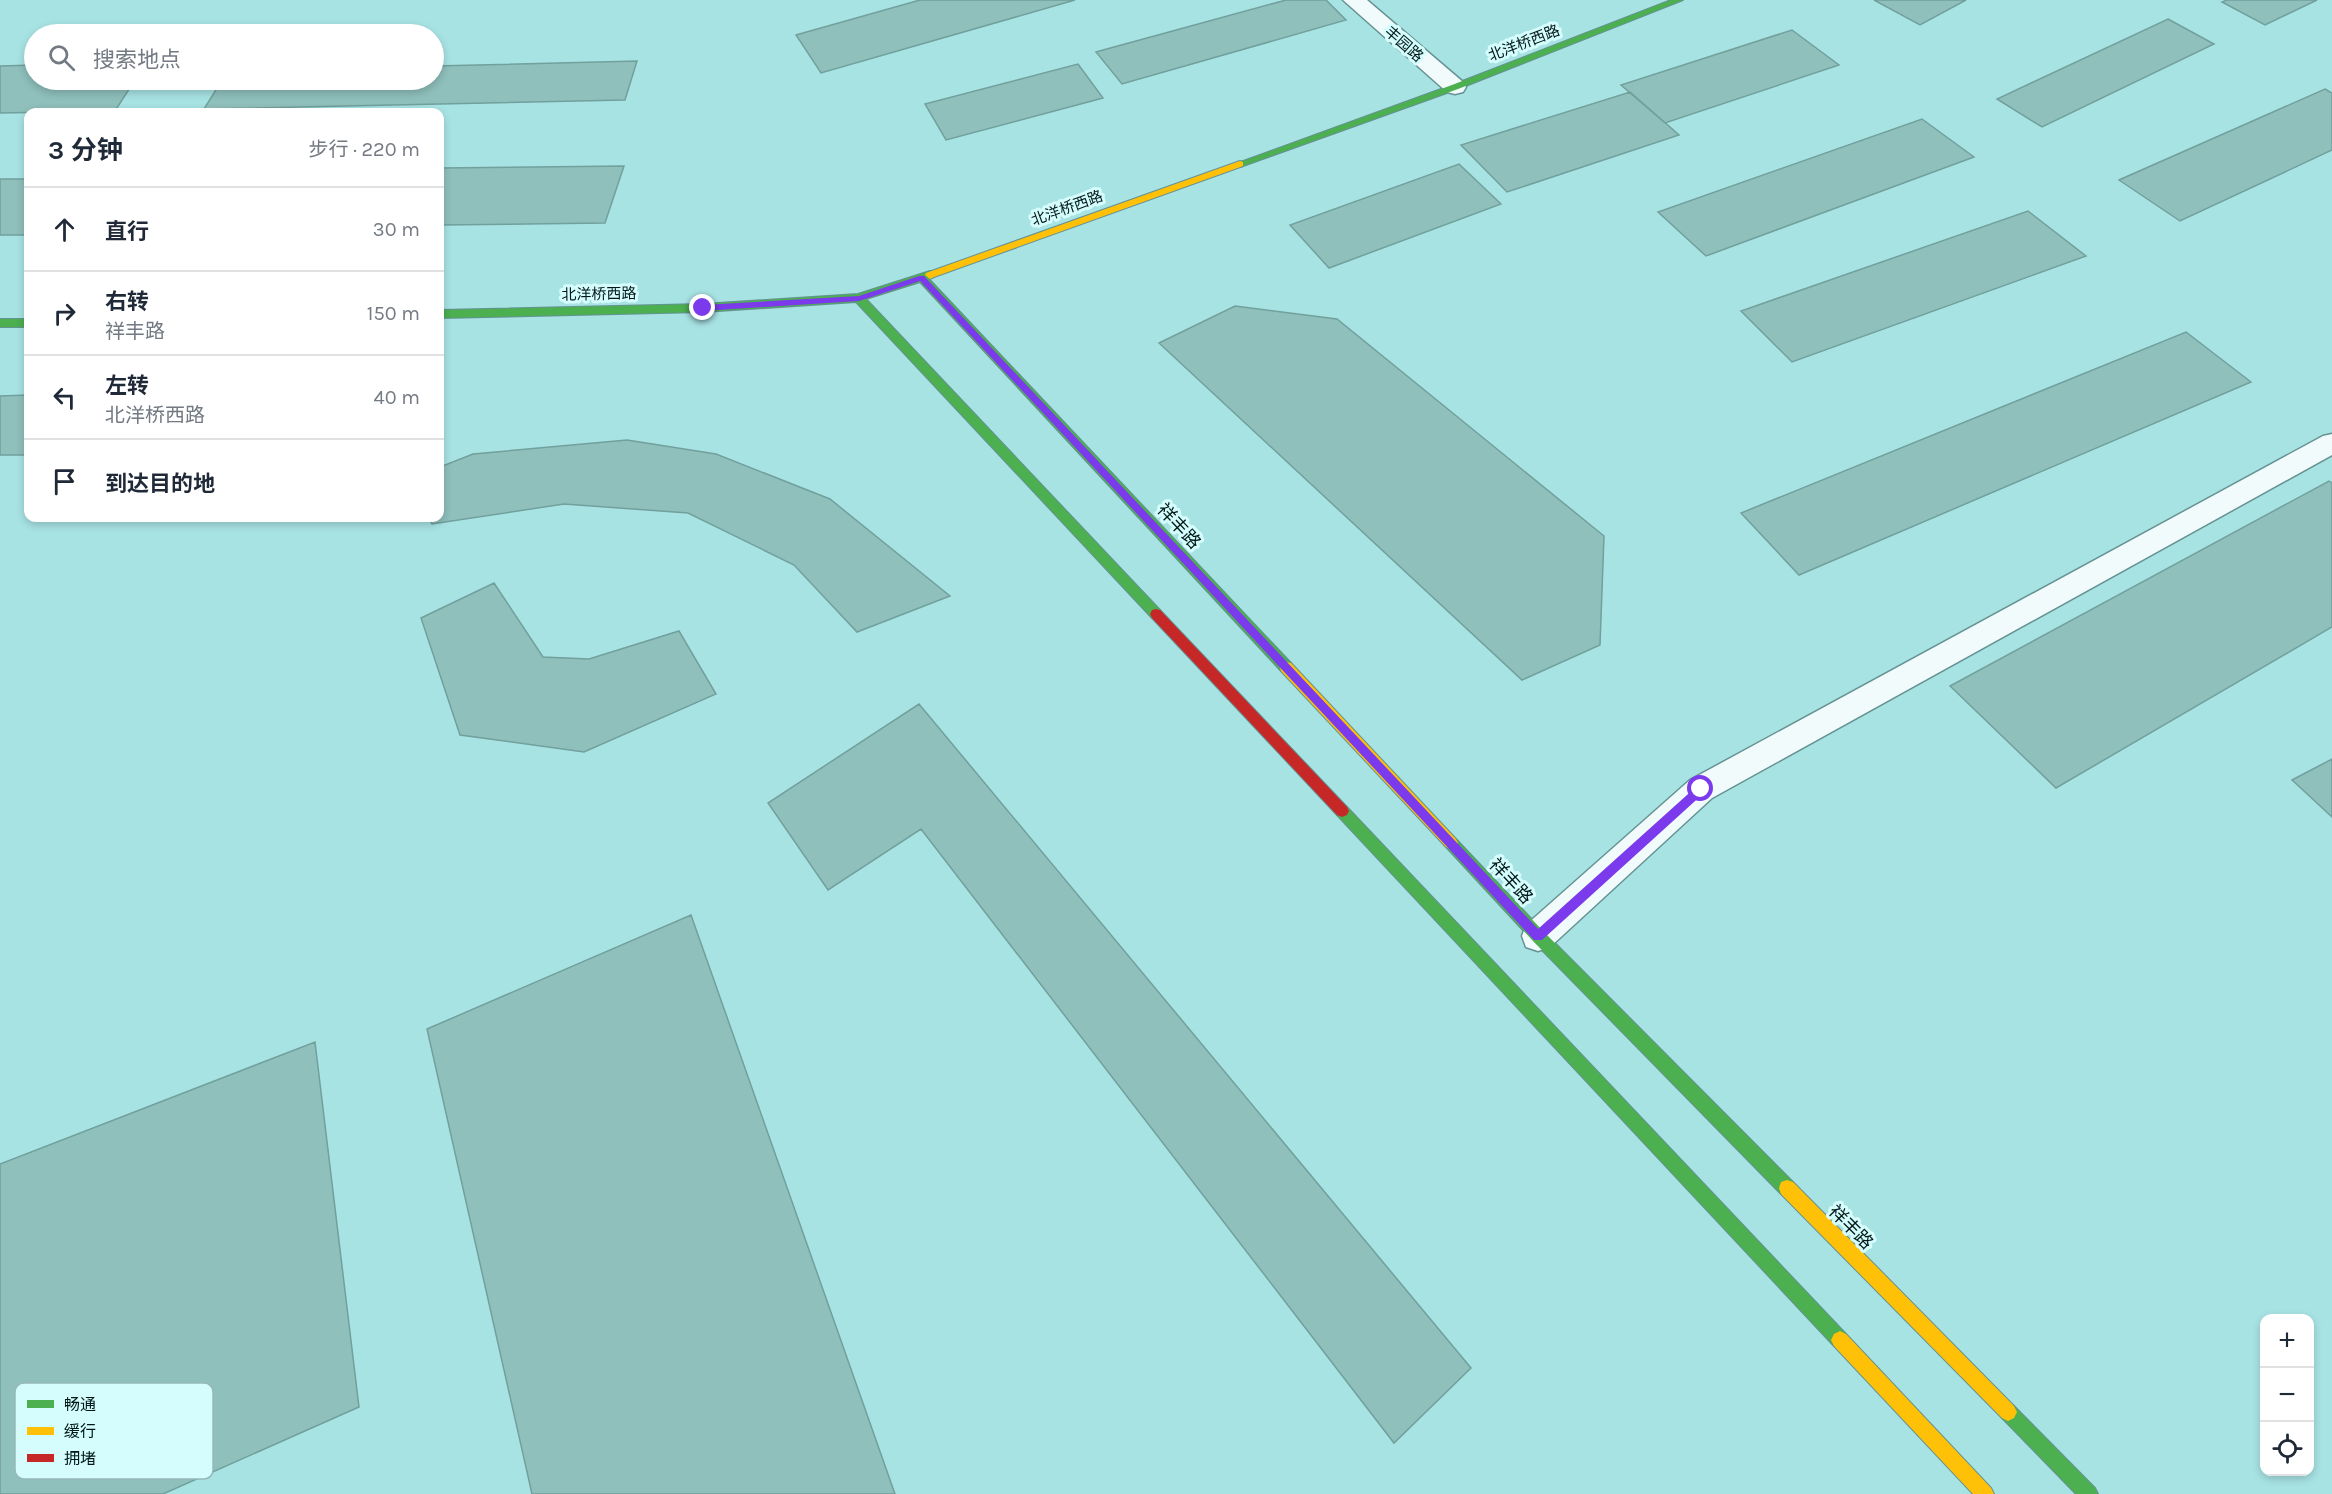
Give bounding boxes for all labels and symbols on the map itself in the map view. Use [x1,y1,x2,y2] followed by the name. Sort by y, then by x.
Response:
[1486,21,1562,65] street label: 北洋桥西路
[1381,22,1427,66] street label: 丰园路
[1029,187,1105,229] street label: 北洋桥西路
[561,284,637,304] street label: 北洋桥西路
[689,294,715,320] route end
[1153,499,1205,553] street label: 祥丰路
[1687,775,1713,801] route start
[1485,854,1537,908] street label: 祥丰路
[1824,1200,1878,1254] street label: 祥丰路
[15,1383,213,1479] legend
[64,1395,96,1414] text: 畅通
[64,1422,96,1441] text: 缓行
[64,1449,96,1468] text: 拥堵

